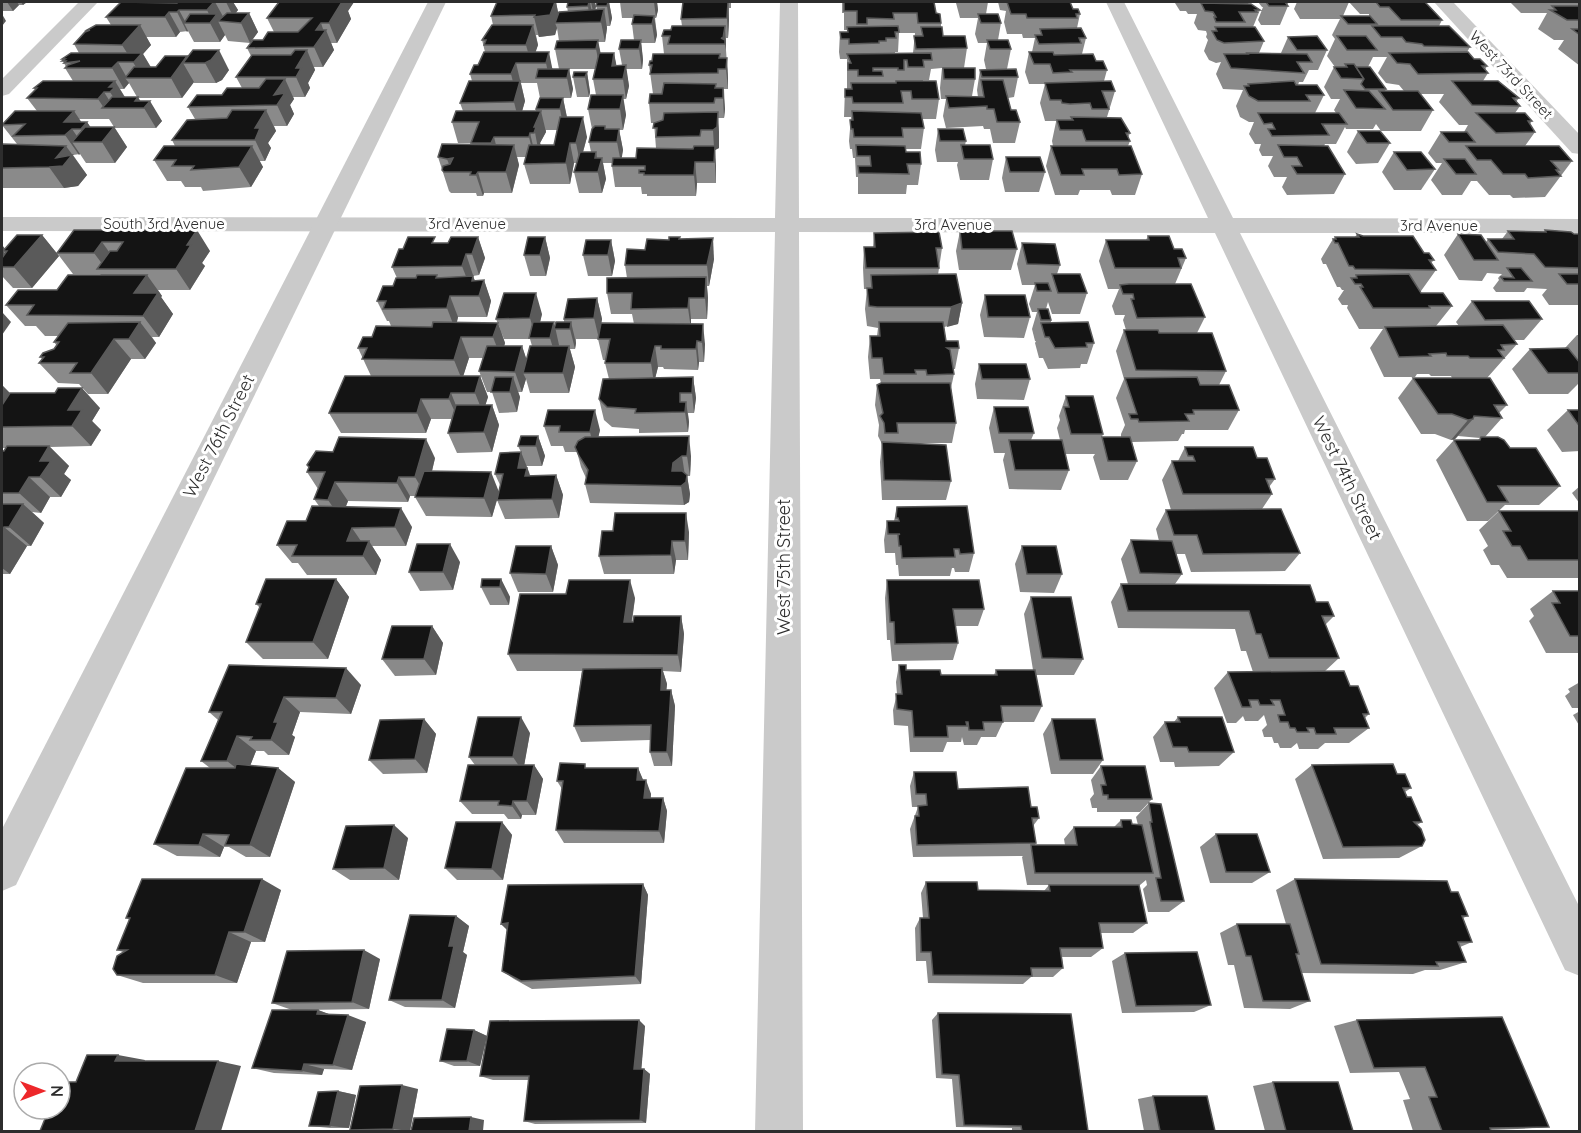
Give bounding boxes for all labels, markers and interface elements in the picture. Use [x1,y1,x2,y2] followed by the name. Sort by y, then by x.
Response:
[1465,26,1557,123] street label: West 73rd Street
[103,214,225,233] street label: South 3rd Avenue
[428,214,506,233] street label: 3rd Avenue
[914,215,992,234] street label: 3rd Avenue
[1400,216,1478,235] street label: 3rd Avenue
[178,370,260,501] street label: West 76th Street
[1307,412,1387,544] street label: West 74th Street
[772,499,795,635] street label: West 75th Street
[12,1061,72,1121] north arrow
[47,1085,67,1097] text: N

